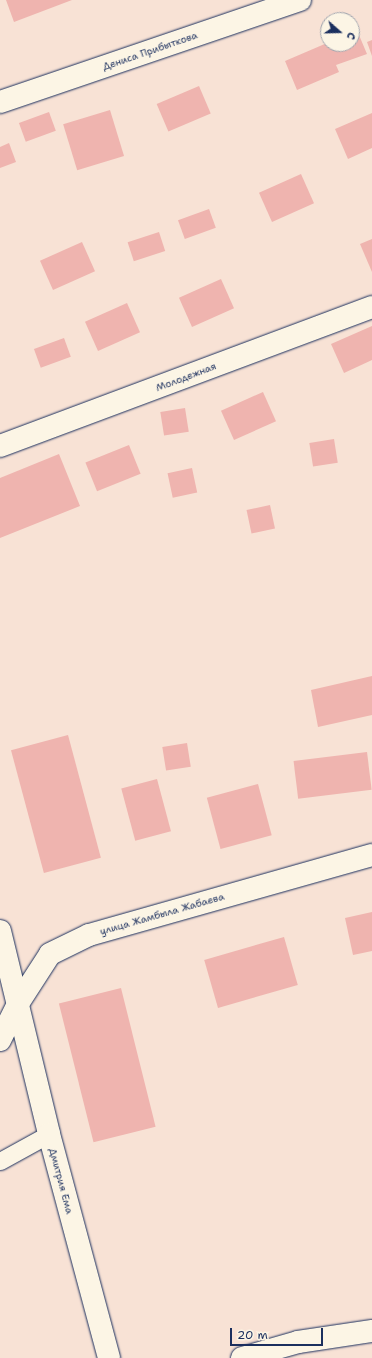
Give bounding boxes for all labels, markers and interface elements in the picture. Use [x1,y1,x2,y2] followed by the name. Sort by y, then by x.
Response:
[320,12,360,52] north arrow
[101,29,199,73] street label: Дениса Прибыткова
[343,30,359,42] text: С
[154,360,218,394] street label: Молодежная
[98,890,226,938] street label: улица Жамбыла Жабаева
[46,1147,76,1215] street label: Дмитрия Ема
[232,1320,325,1346] scale bar
[237,1327,268,1343] text: 20 m

